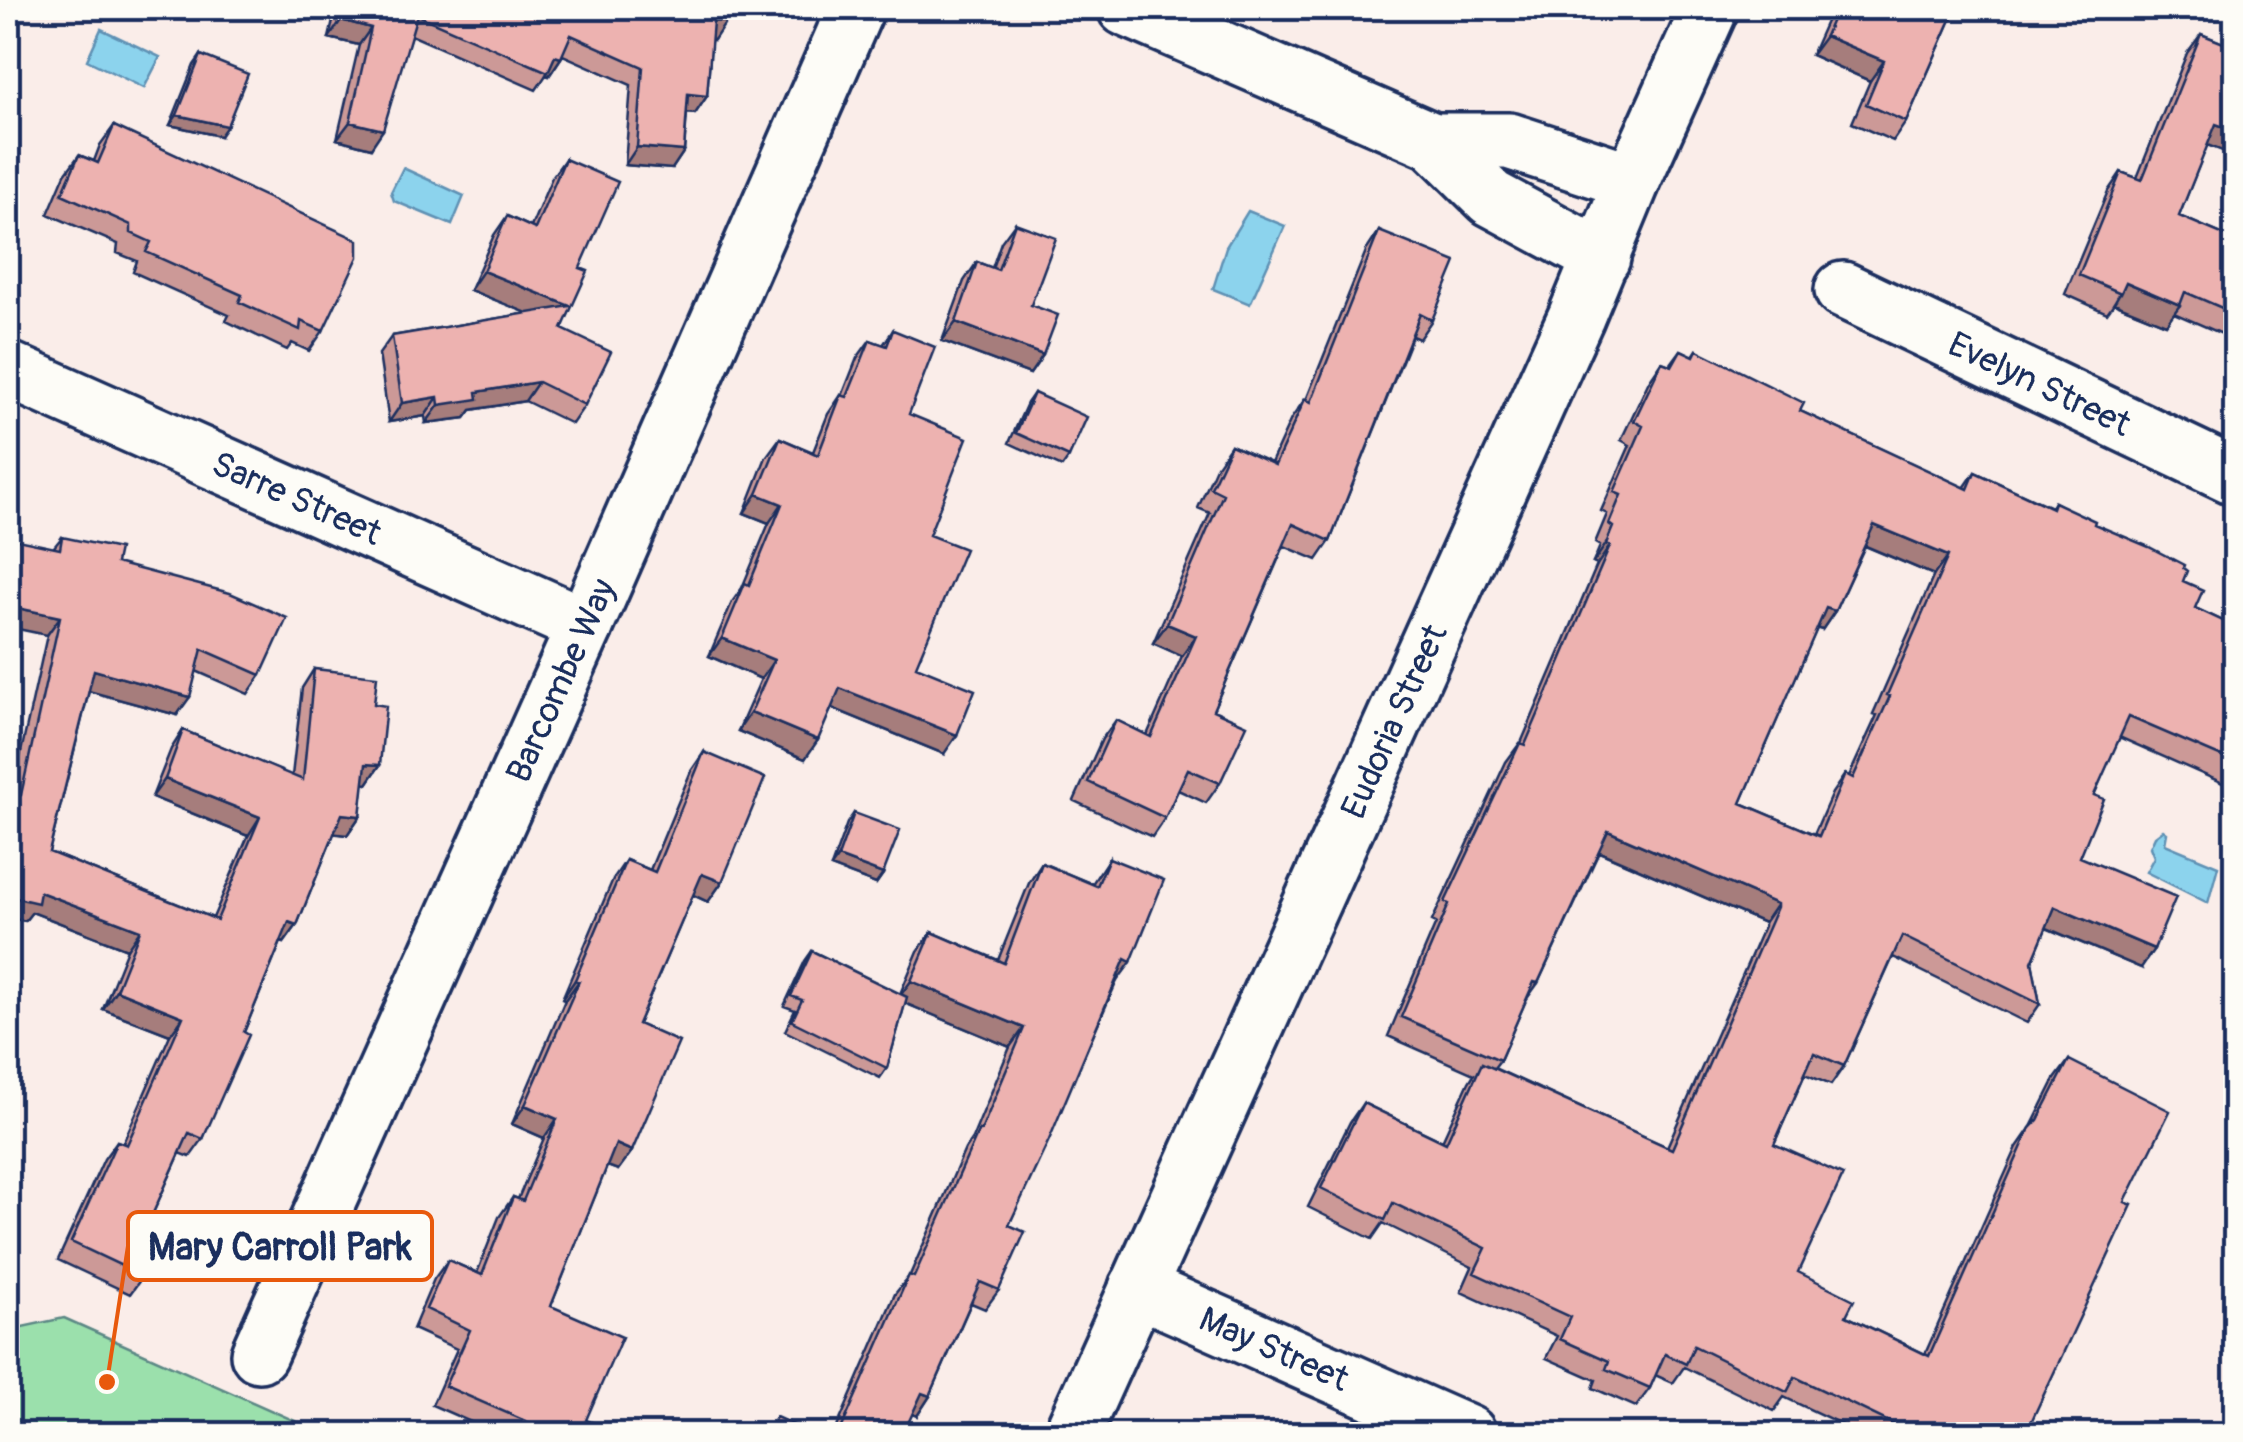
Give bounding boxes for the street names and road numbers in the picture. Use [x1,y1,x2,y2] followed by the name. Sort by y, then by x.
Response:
[1941,322,2139,447] street label: Evelyn Street
[205,442,389,556] street label: Sarre Street
[497,572,626,790] street label: Barcombe Way
[1332,617,1458,826] street label: Eudoria Street
[1192,1297,1356,1402] street label: May Street

